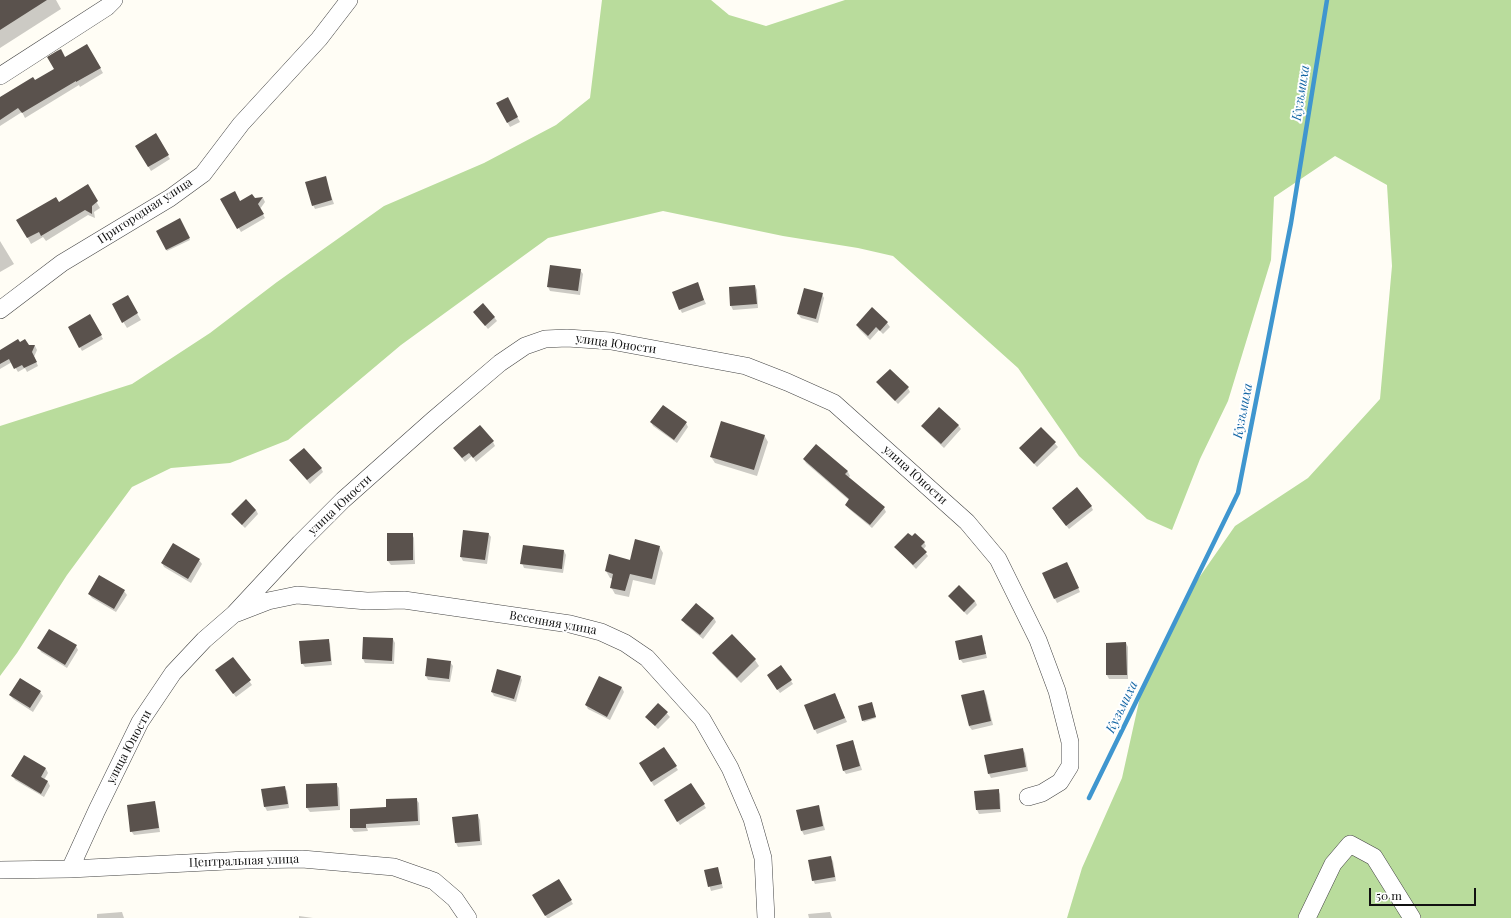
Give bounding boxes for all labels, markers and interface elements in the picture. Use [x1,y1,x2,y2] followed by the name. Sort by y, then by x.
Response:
[1289,64,1313,122] water label: Кузьмиха
[95,175,195,247] street label: Пригородная улица
[575,331,657,357] street label: улица Юности
[1230,382,1256,440] water label: Кузьмиха
[880,442,950,508] street label: улица Юности
[305,472,375,538] street label: улица Юности
[508,608,598,638] street label: Весенняя улица
[1103,678,1141,736] water label: Кузьмиха
[104,708,154,786] street label: улица Юности
[189,852,299,870] street label: Центральная улица
[1371,880,1478,906] scale bar
[1376,887,1402,903] text: 50 m

